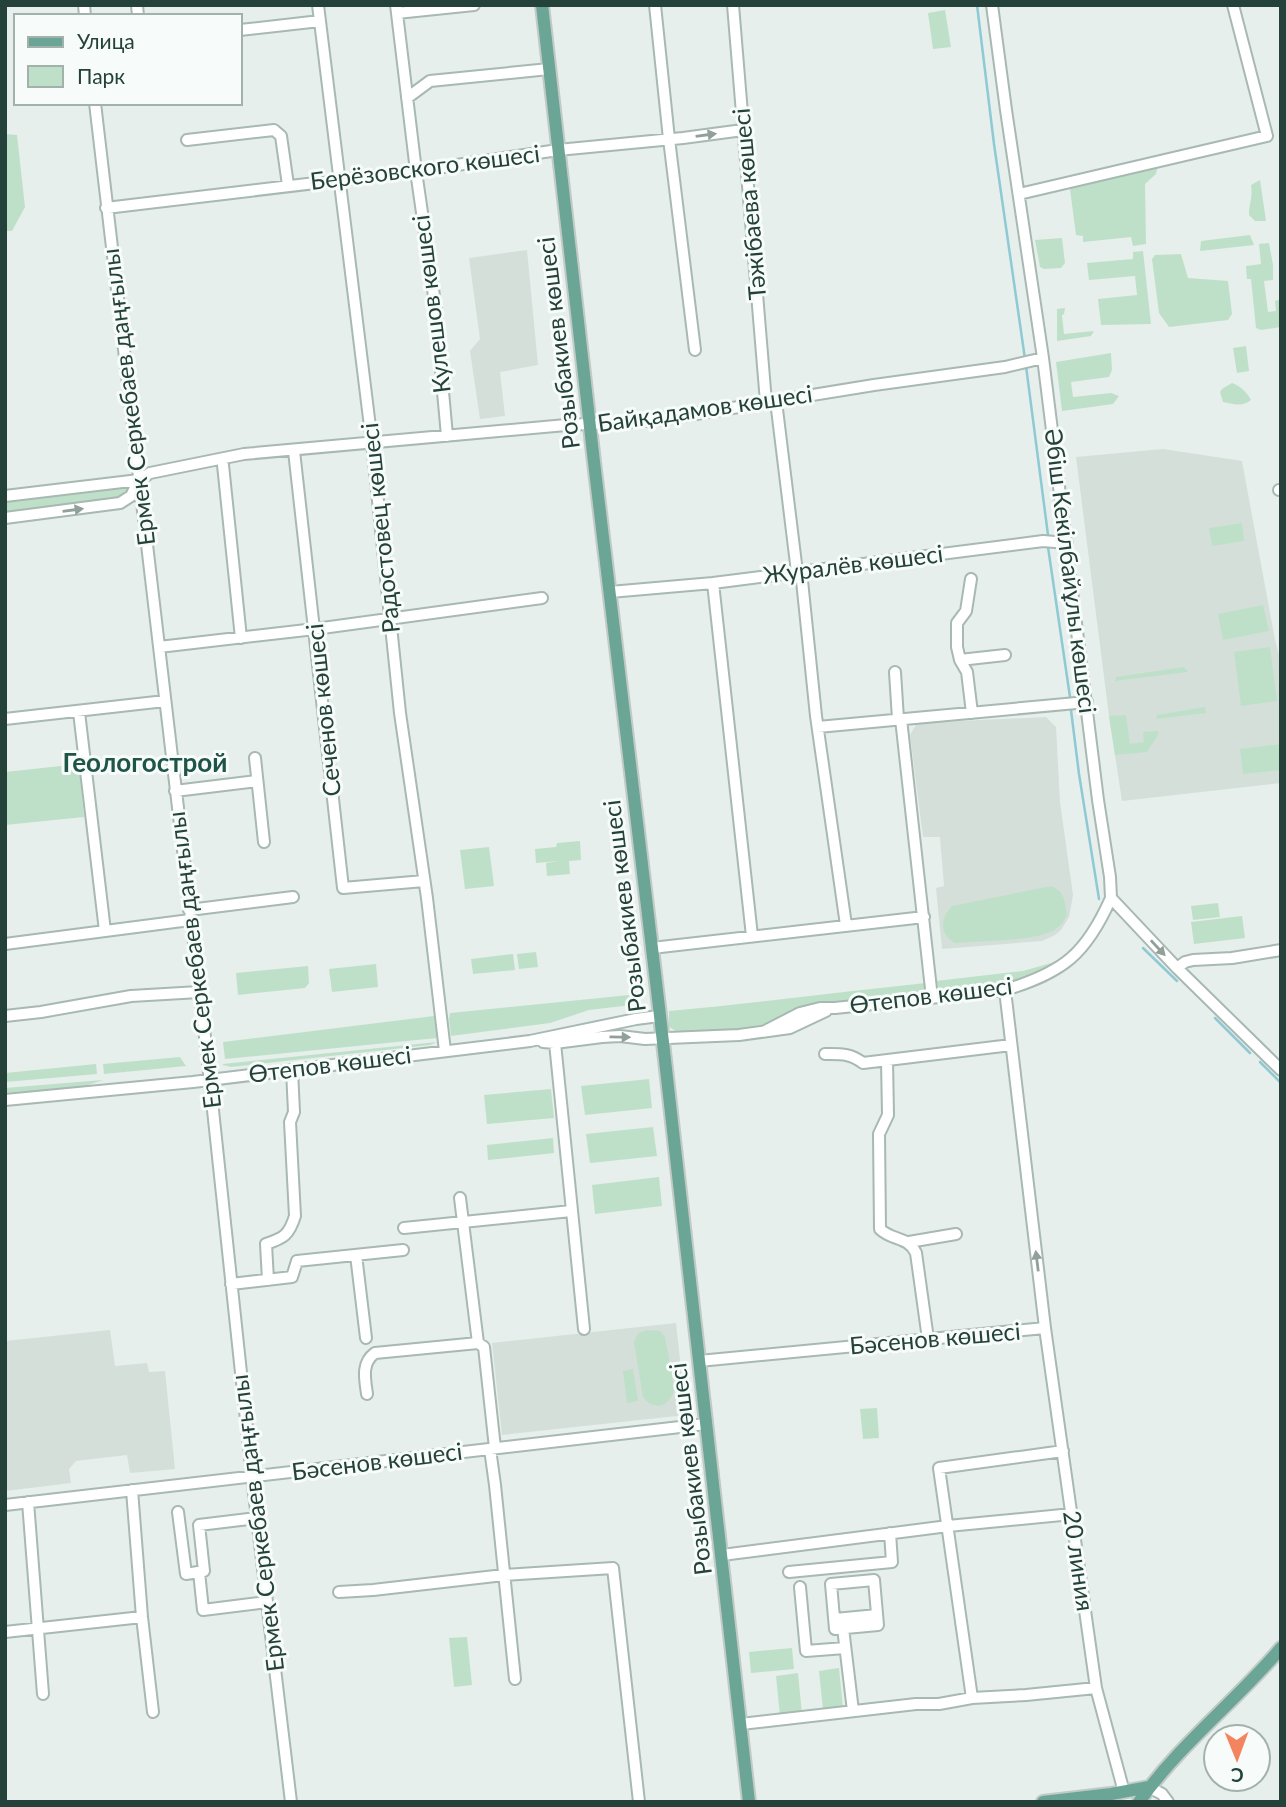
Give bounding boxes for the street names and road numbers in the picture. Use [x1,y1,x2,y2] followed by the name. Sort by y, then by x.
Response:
[726,107,771,301] street label: Тәжібаева көшесі
[308,138,541,195] street label: Берёзовского көшесі
[405,213,456,395] street label: Кулешов көшесі
[530,236,585,451] street label: Розыбакиев көшесі
[95,247,160,547] street label: Ермек Серкебаев даңғылы
[595,378,814,437] street label: Байқадамов көшесі
[354,422,405,635] street label: Радостовец көшесі
[1040,427,1103,715] street label: Әбіш Кекілбайұлы көшесі
[761,538,945,589] street label: Журалёв көшесі
[299,622,346,798] street label: Сеченов көшесі
[596,799,651,1014] street label: Розыбакиев көшесі
[161,810,226,1110] street label: Ермек Серкебаев даңғылы
[848,970,1014,1019] street label: Өтепов көшесі
[247,1039,413,1088] street label: Өтепов көшесі
[848,1316,1022,1359] street label: Бәсенов көшесі
[662,1362,717,1577] street label: Розыбакиев көшесі
[224,1373,289,1673] street label: Ермек Серкебаев даңғылы
[290,1436,464,1485] street label: Бәсенов көшесі
[1058,1509,1101,1613] street label: 20 линия

